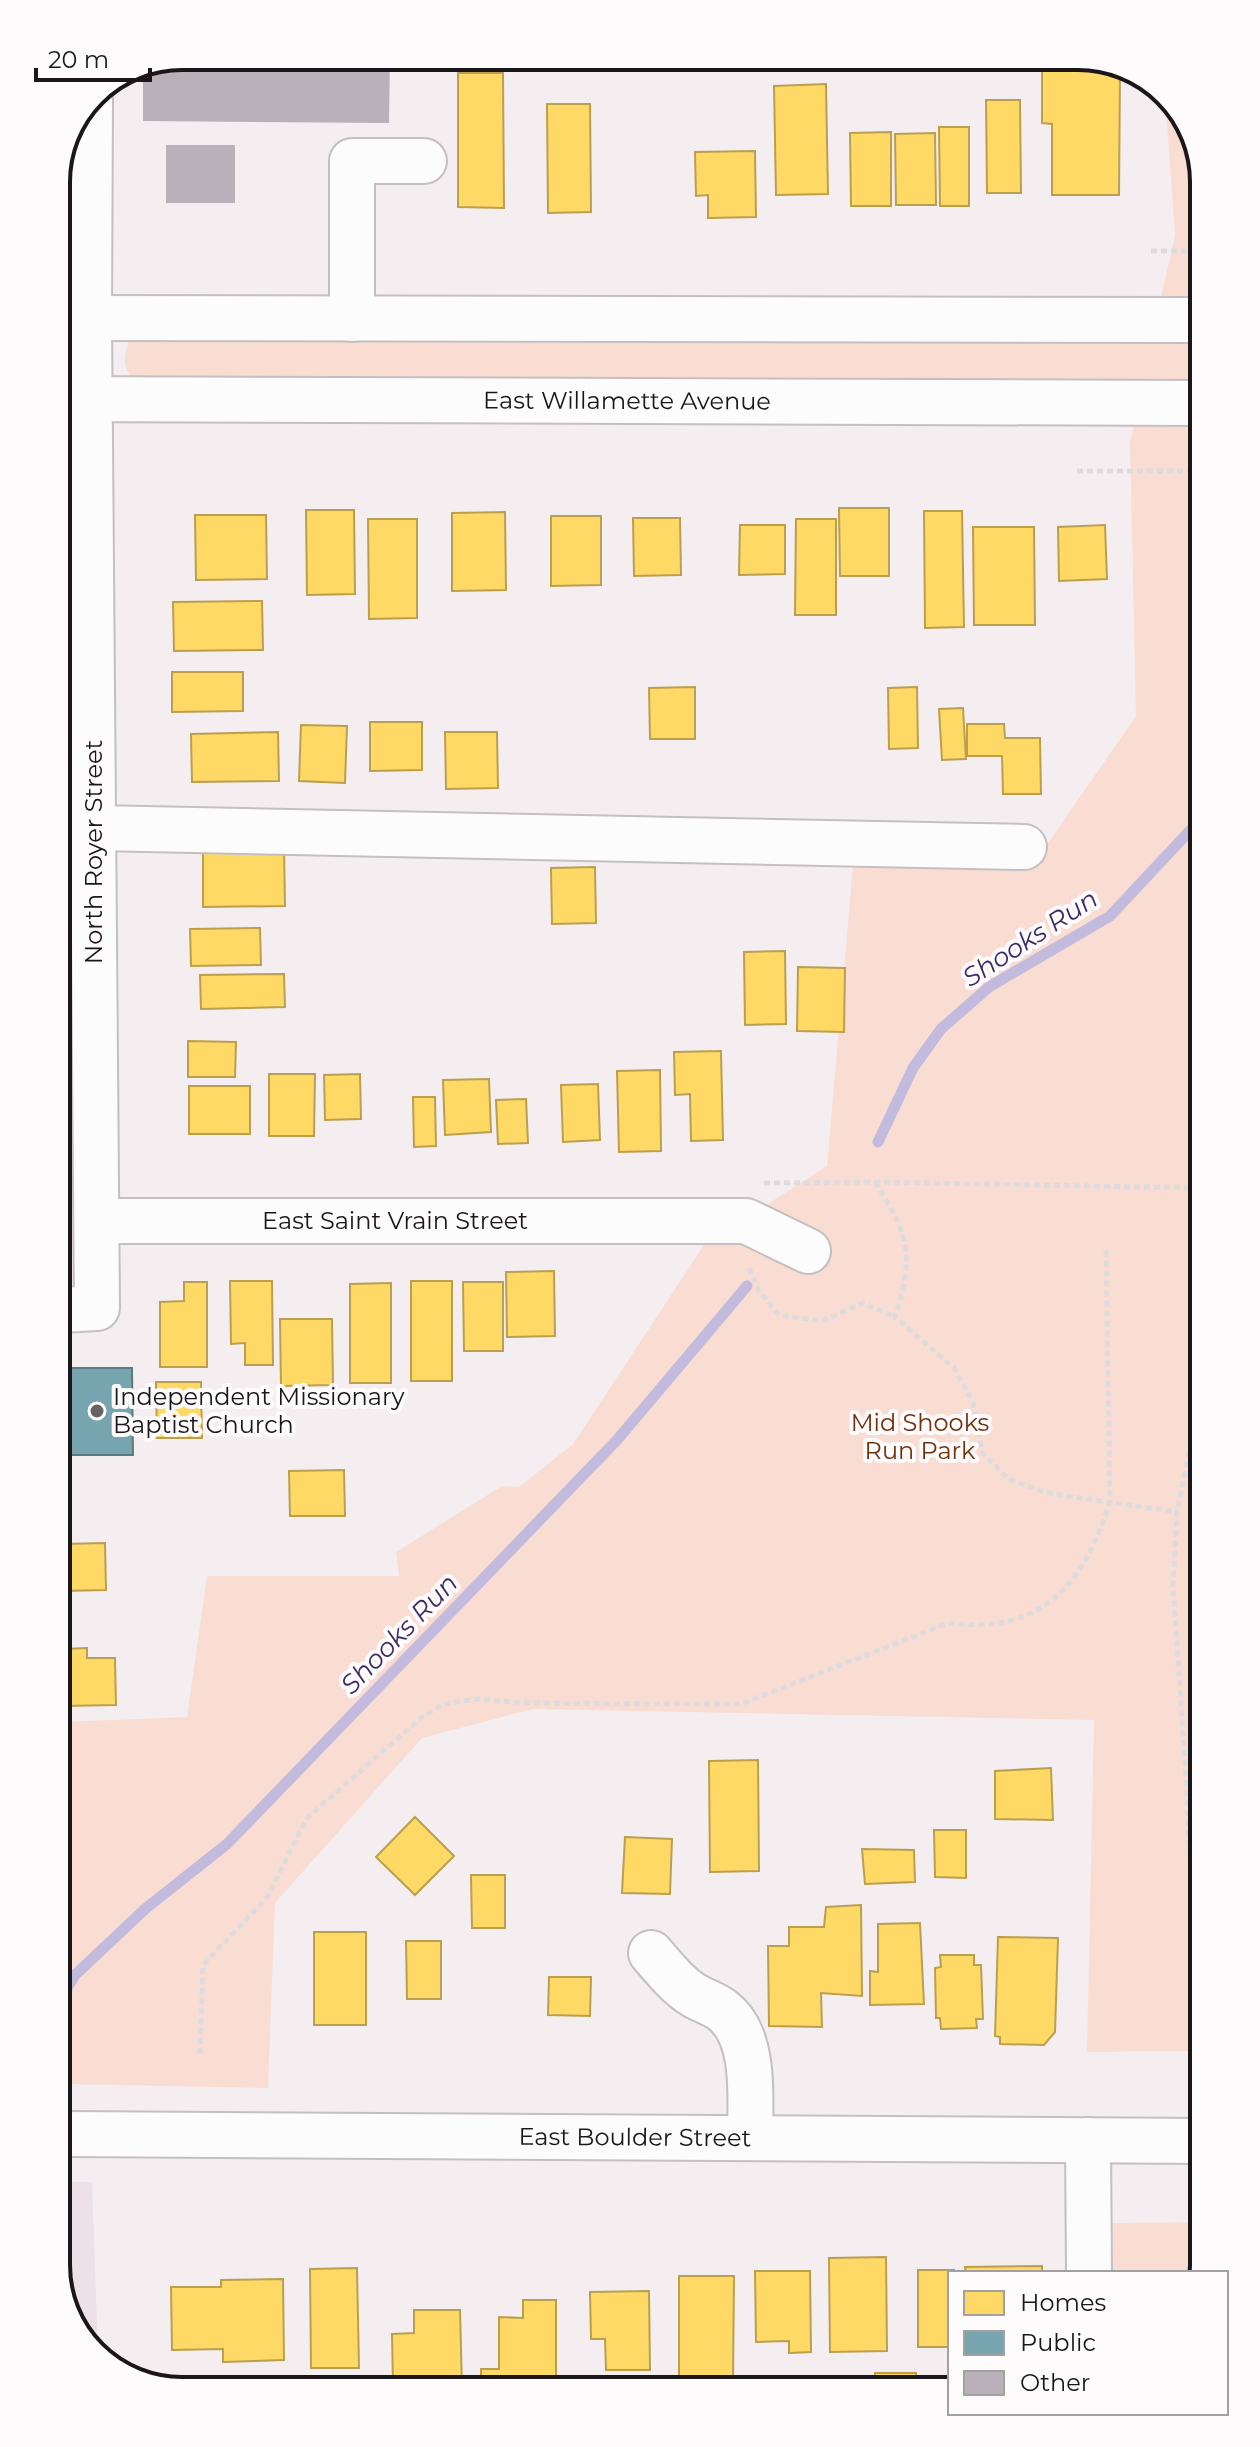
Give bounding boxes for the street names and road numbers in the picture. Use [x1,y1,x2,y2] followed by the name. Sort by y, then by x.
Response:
[483,385,771,416] street label: East Willamette Avenue
[79,740,108,964] street label: North Royer Street
[262,1206,528,1235] street label: East Saint Vrain Street
[518,2122,752,2152] street label: East Boulder Street

